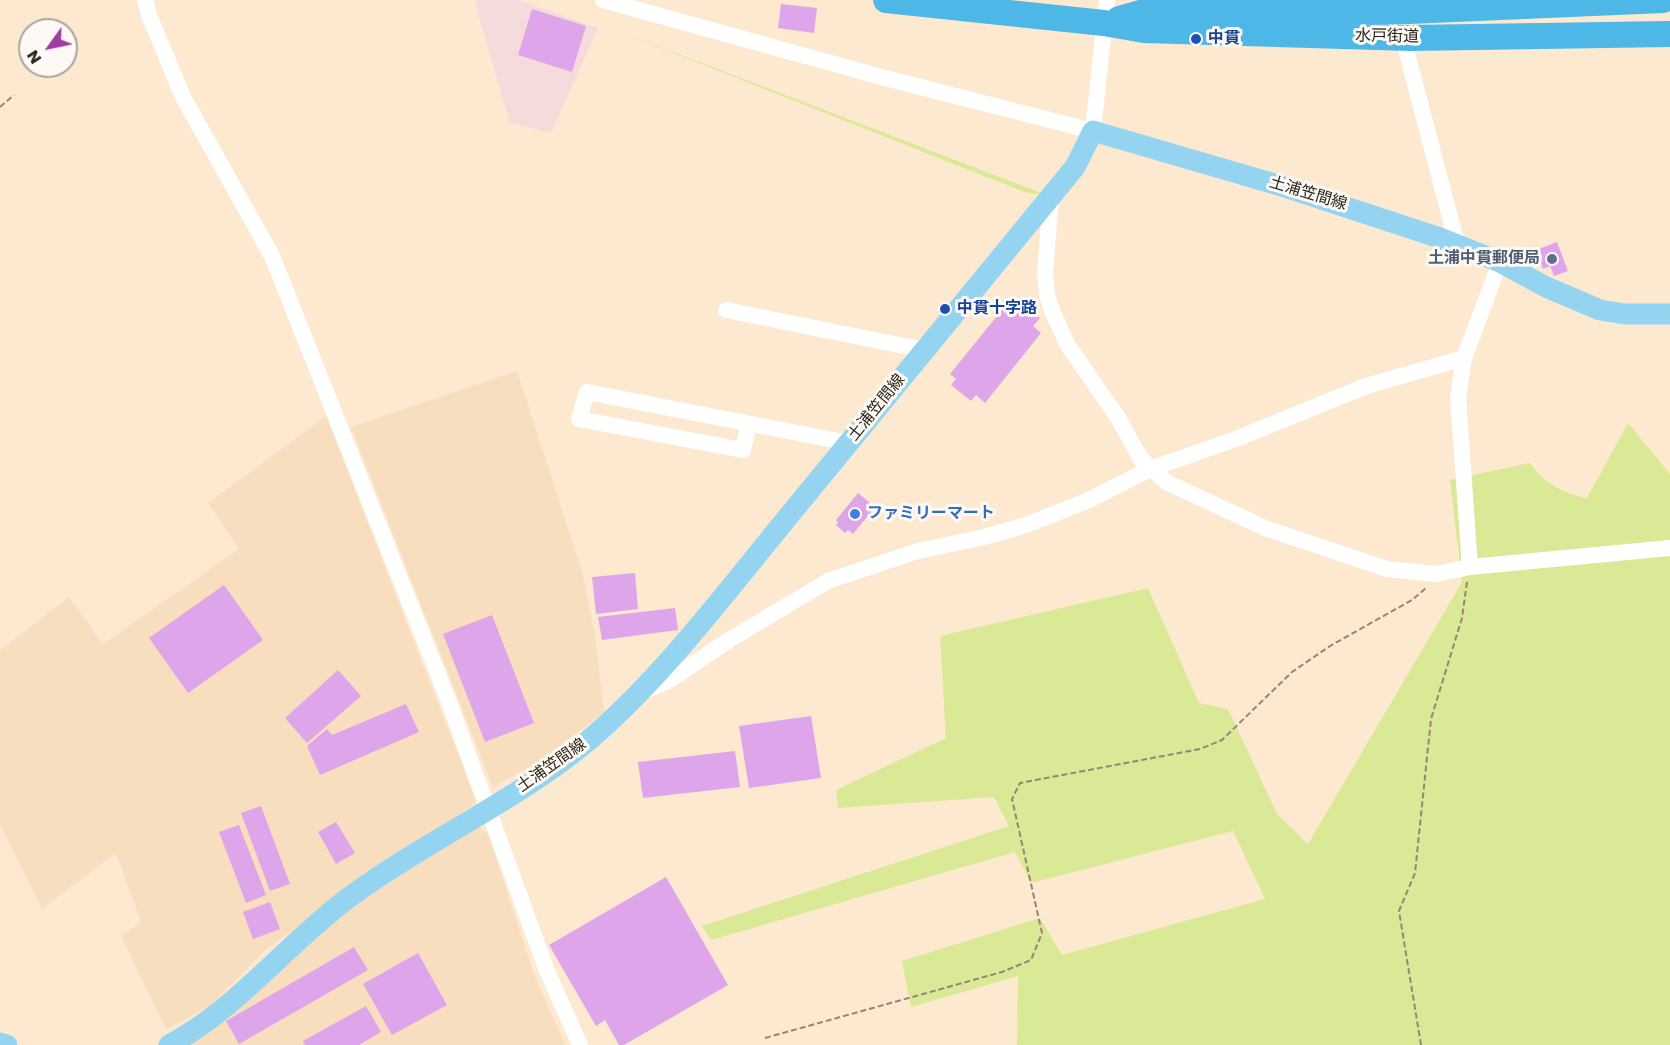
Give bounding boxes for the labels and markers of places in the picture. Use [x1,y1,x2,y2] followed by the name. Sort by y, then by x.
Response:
[1208,29,1240,49] place label: 中貫
[1189,32,1203,46] marker: 中貫
[1428,249,1540,269] place label: 土浦中貫郵便局
[1545,252,1559,266] marker: 土浦中貫郵便局
[957,299,1037,319] place label: 中貫十字路
[938,302,952,316] marker: 中貫十字路
[867,504,995,524] place label: ファミリーマート
[848,507,862,521] marker: ファミリーマート

